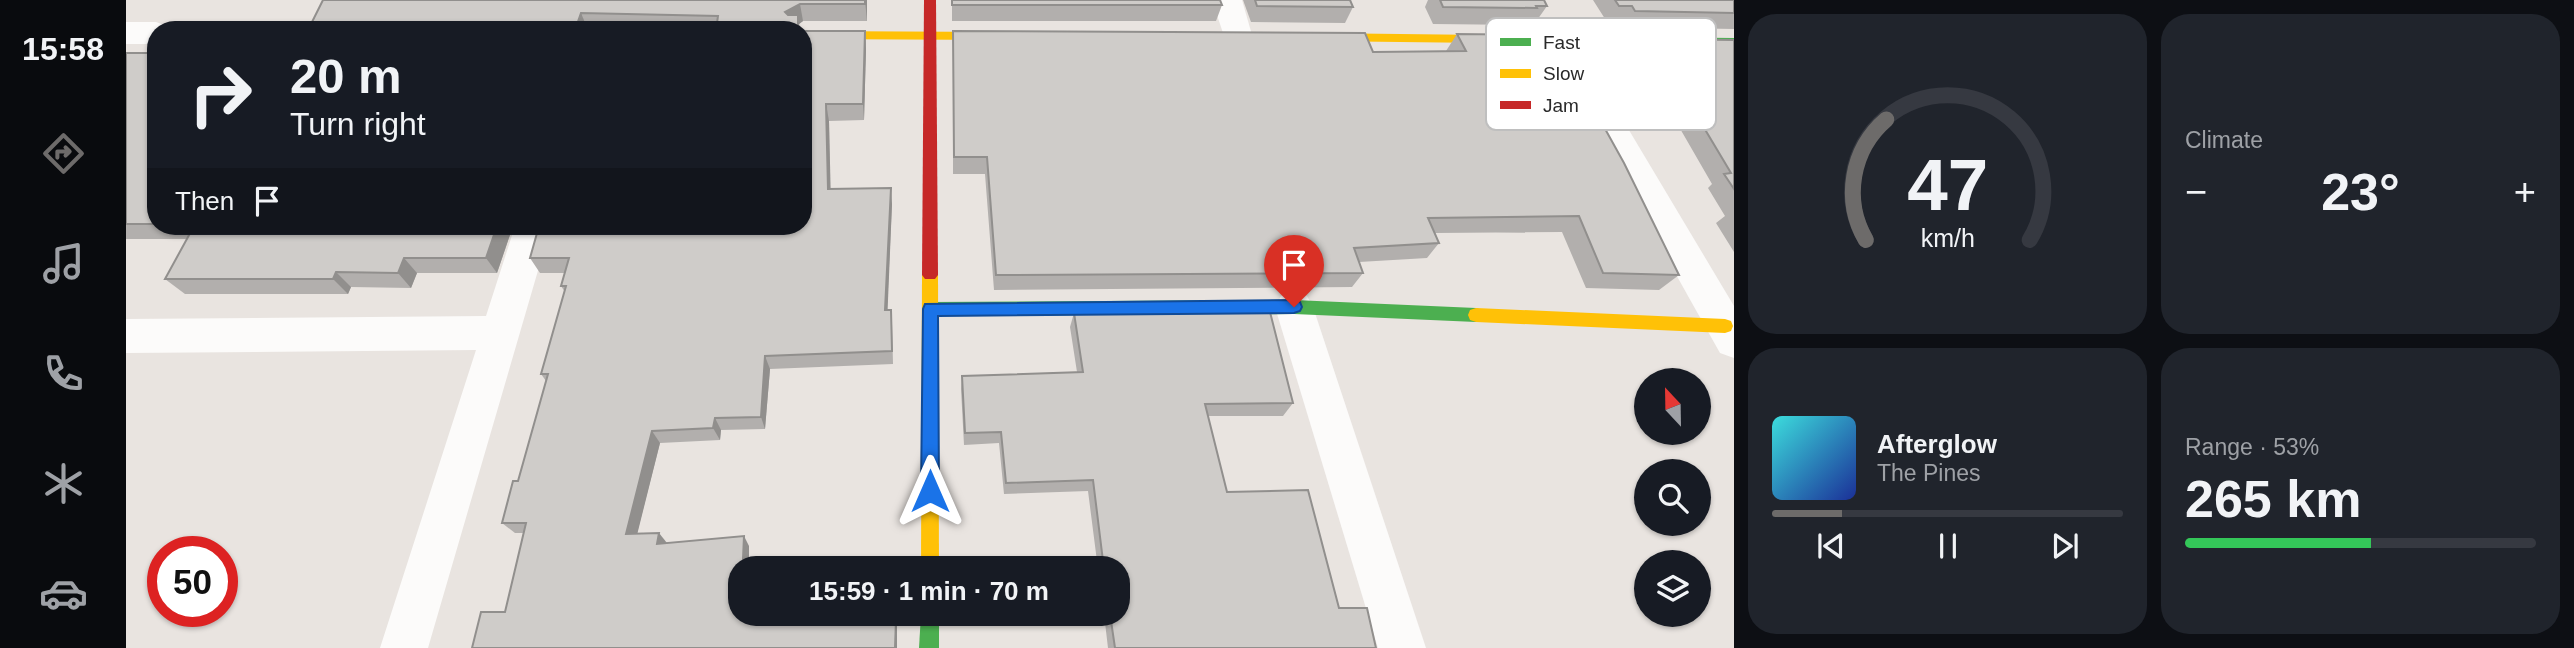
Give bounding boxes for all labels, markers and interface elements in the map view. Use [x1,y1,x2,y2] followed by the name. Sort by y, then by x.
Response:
[1486,18,1716,130] legend
[22,31,104,67] text: 15:58
[1543,32,1581,53] text: Fast
[175,49,266,140] icon: right
[290,49,402,103] text: 20 m
[1543,63,1584,84] text: Slow
[1543,95,1579,116] text: Jam
[290,106,426,142] text: Turn right
[2185,127,2263,153] text: Climate
[39,129,88,178] icon: directions
[1907,144,1988,225] text: 47
[2321,163,2400,221] text: 23°
[2185,171,2207,213] text: −
[2514,171,2536,213] text: +
[248,182,286,220] icon: arrive
[175,186,234,216] text: Then
[1920,224,1975,252] text: km/h
[1264,235,1324,307] pin
[39,239,88,288] icon: music
[1275,246,1313,284] icon: arrive
[39,349,88,398] icon: phone
[1634,368,1712,444] north arrow
[1634,368,1711,627] map controls
[1877,429,1997,459] text: Afterglow
[2185,434,2319,460] text: Range · 53%
[893,454,967,528] position arrow
[39,459,88,508] icon: climate
[1634,459,1711,536] button: search
[1877,460,1981,486] text: The Pines
[2185,470,2361,528] text: 265 km
[1812,527,1850,565] icon: previous
[1929,527,1967,565] icon: pause
[2046,527,2084,565] icon: next
[147,536,238,627] speed limit sign: 50
[1634,550,1711,627] button: layers
[39,569,88,618] icon: car
[809,576,1049,606] text: 15:59 · 1 min · 70 m

